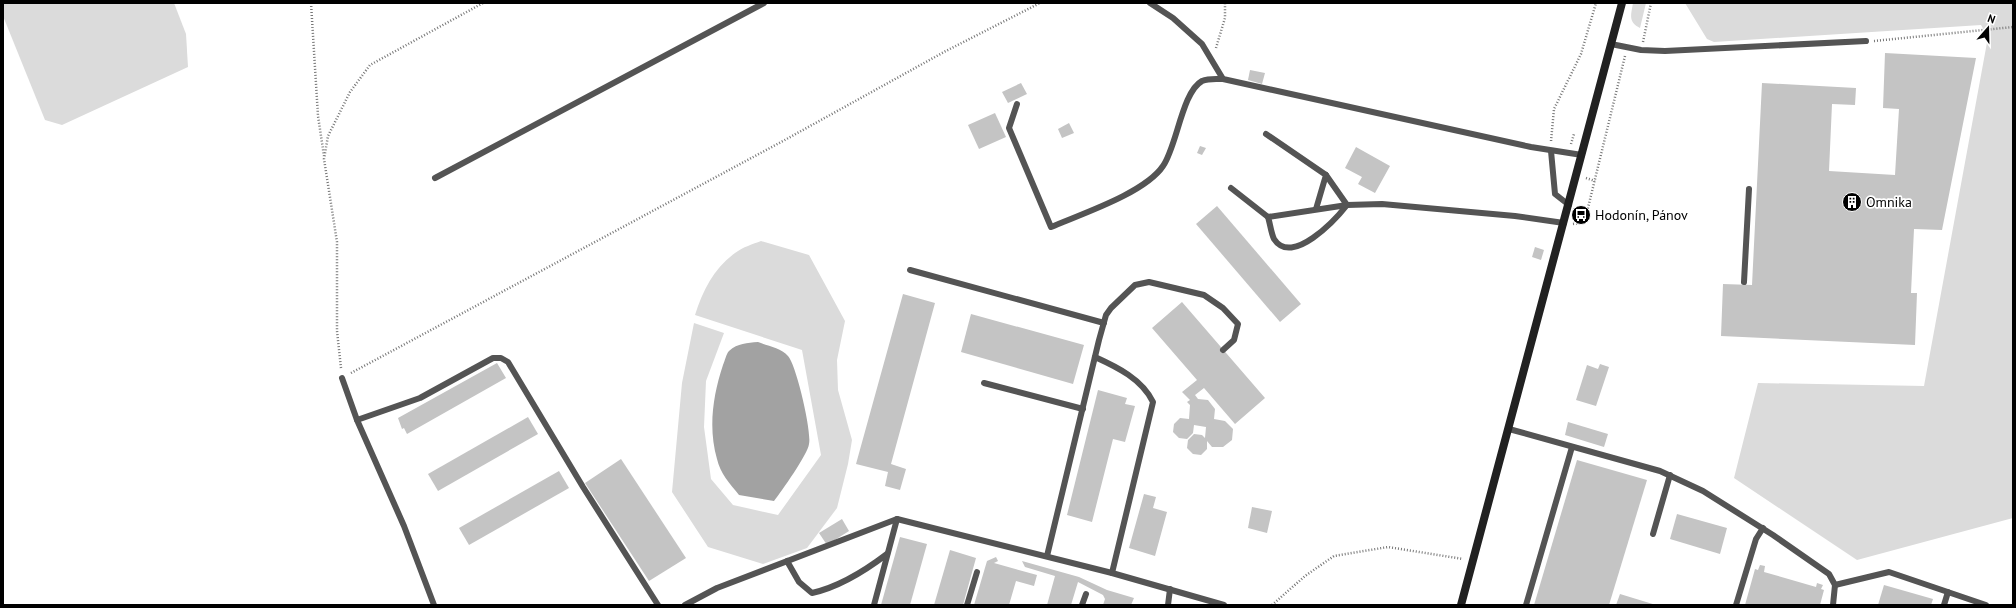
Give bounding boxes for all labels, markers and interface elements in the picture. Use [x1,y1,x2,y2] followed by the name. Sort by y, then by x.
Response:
[1968,8,2008,48] north arrow
[1986,11,1997,26] text: N
[1841,191,1863,213] building icon: Omnika
[1866,193,1912,211] place label: Omnika
[1570,204,1592,226] bus stop icon: Hodonín, Pánov
[1595,206,1688,224] place label: Hodonín, Pánov

